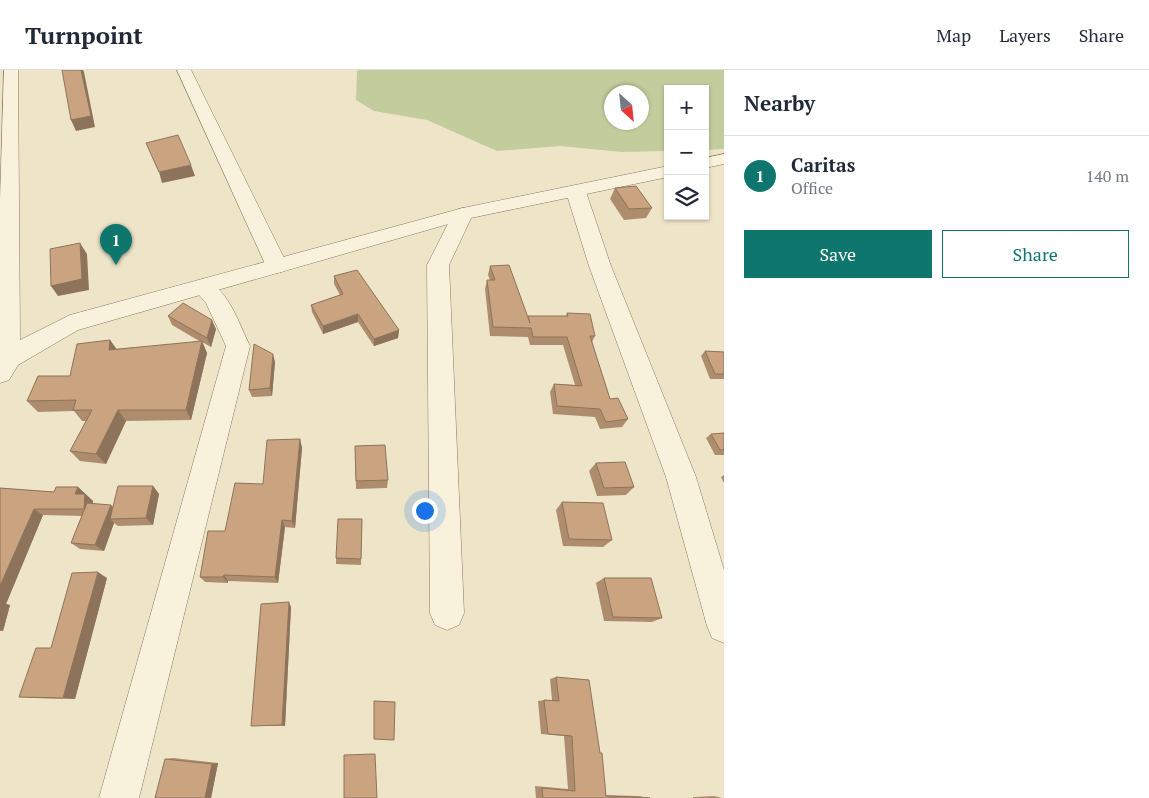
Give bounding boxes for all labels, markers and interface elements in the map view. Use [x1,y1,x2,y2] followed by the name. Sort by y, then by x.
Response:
[25,19,143,51] text: Turnpoint
[936,23,971,47] text: Map
[999,23,1051,47] text: Layers
[1079,23,1124,47] text: Share
[604,85,649,130] north arrow
[664,85,709,220] map controls
[664,85,709,130] button: +
[744,89,815,117] text: Nearby
[664,130,709,175] button: −
[791,152,855,177] text: Caritas
[755,165,765,187] text: 1
[1086,165,1129,187] text: 140 m
[664,175,709,220] button: layers
[791,177,833,199] text: Office
[100,224,132,265] pin: 1
[744,230,932,278] button: Save
[942,230,1129,278] button: Share
[412,498,438,524] your location

